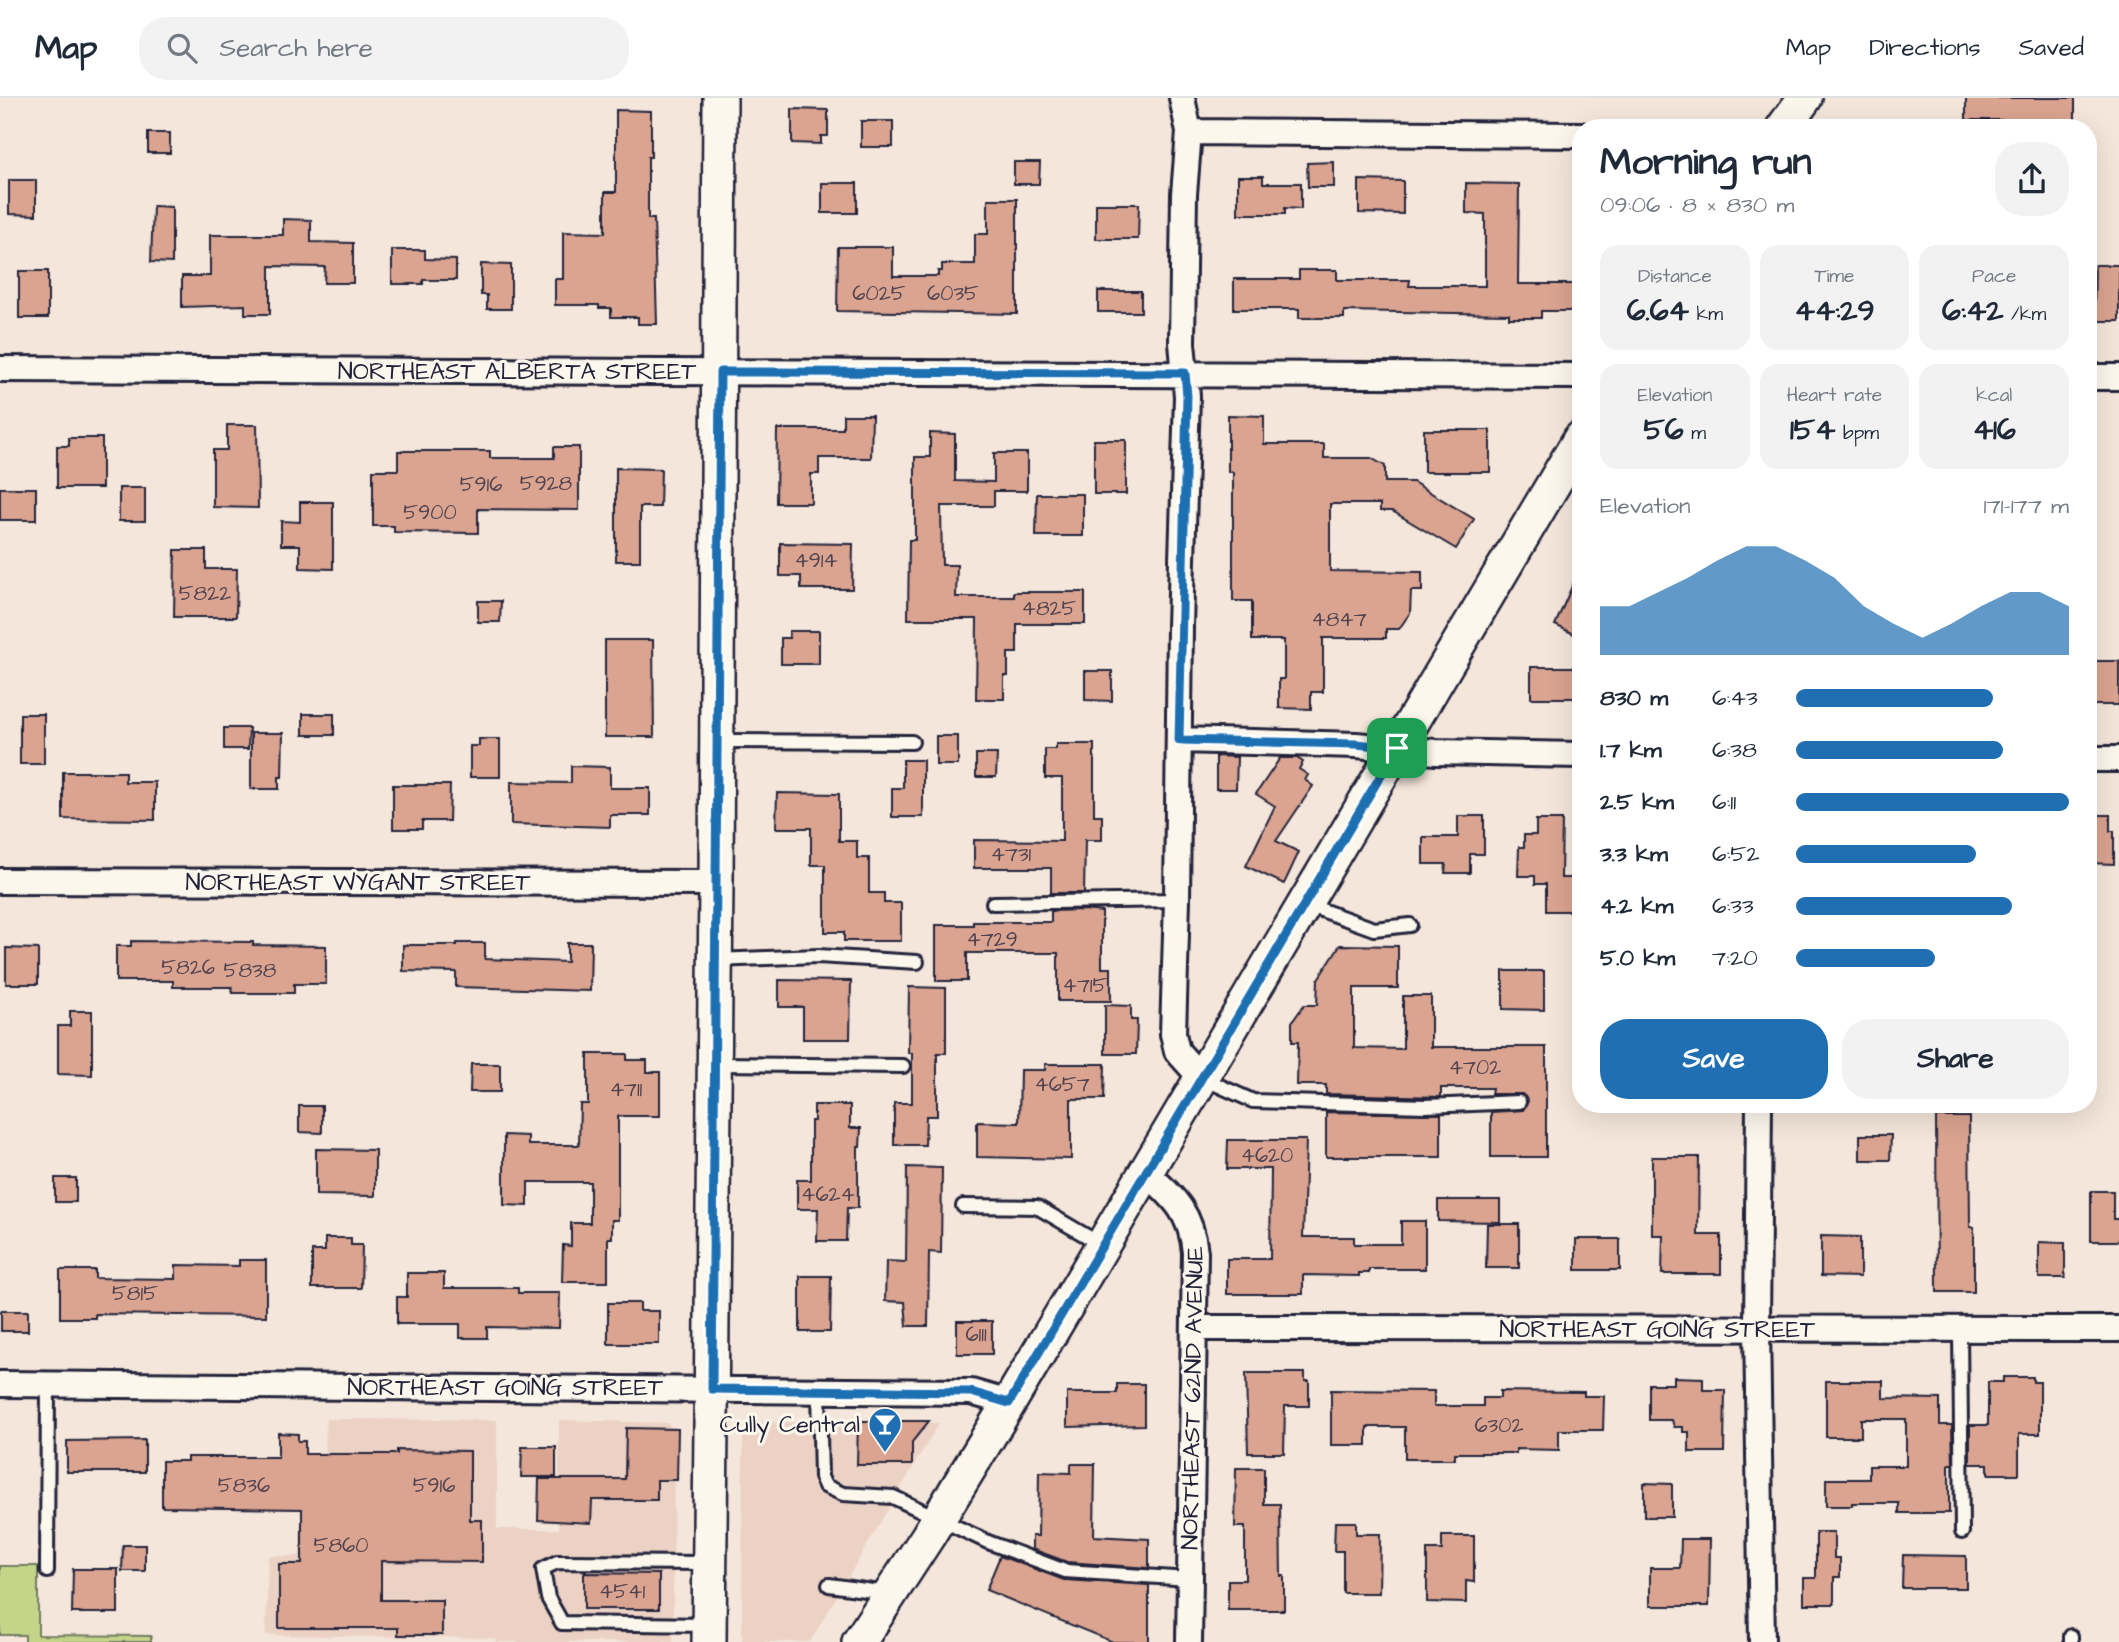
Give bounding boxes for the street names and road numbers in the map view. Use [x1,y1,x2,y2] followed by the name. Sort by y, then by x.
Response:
[338,355,696,389] street label: NORTHEAST ALBERTA STREET
[185,866,531,900] street label: NORTHEAST WYGANT STREET
[1173,1246,1213,1550] street label: NORTHEAST 62ND AVENUE
[1499,1313,1815,1347] street label: NORTHEAST GOING STREET
[347,1371,663,1405] street label: NORTHEAST GOING STREET

